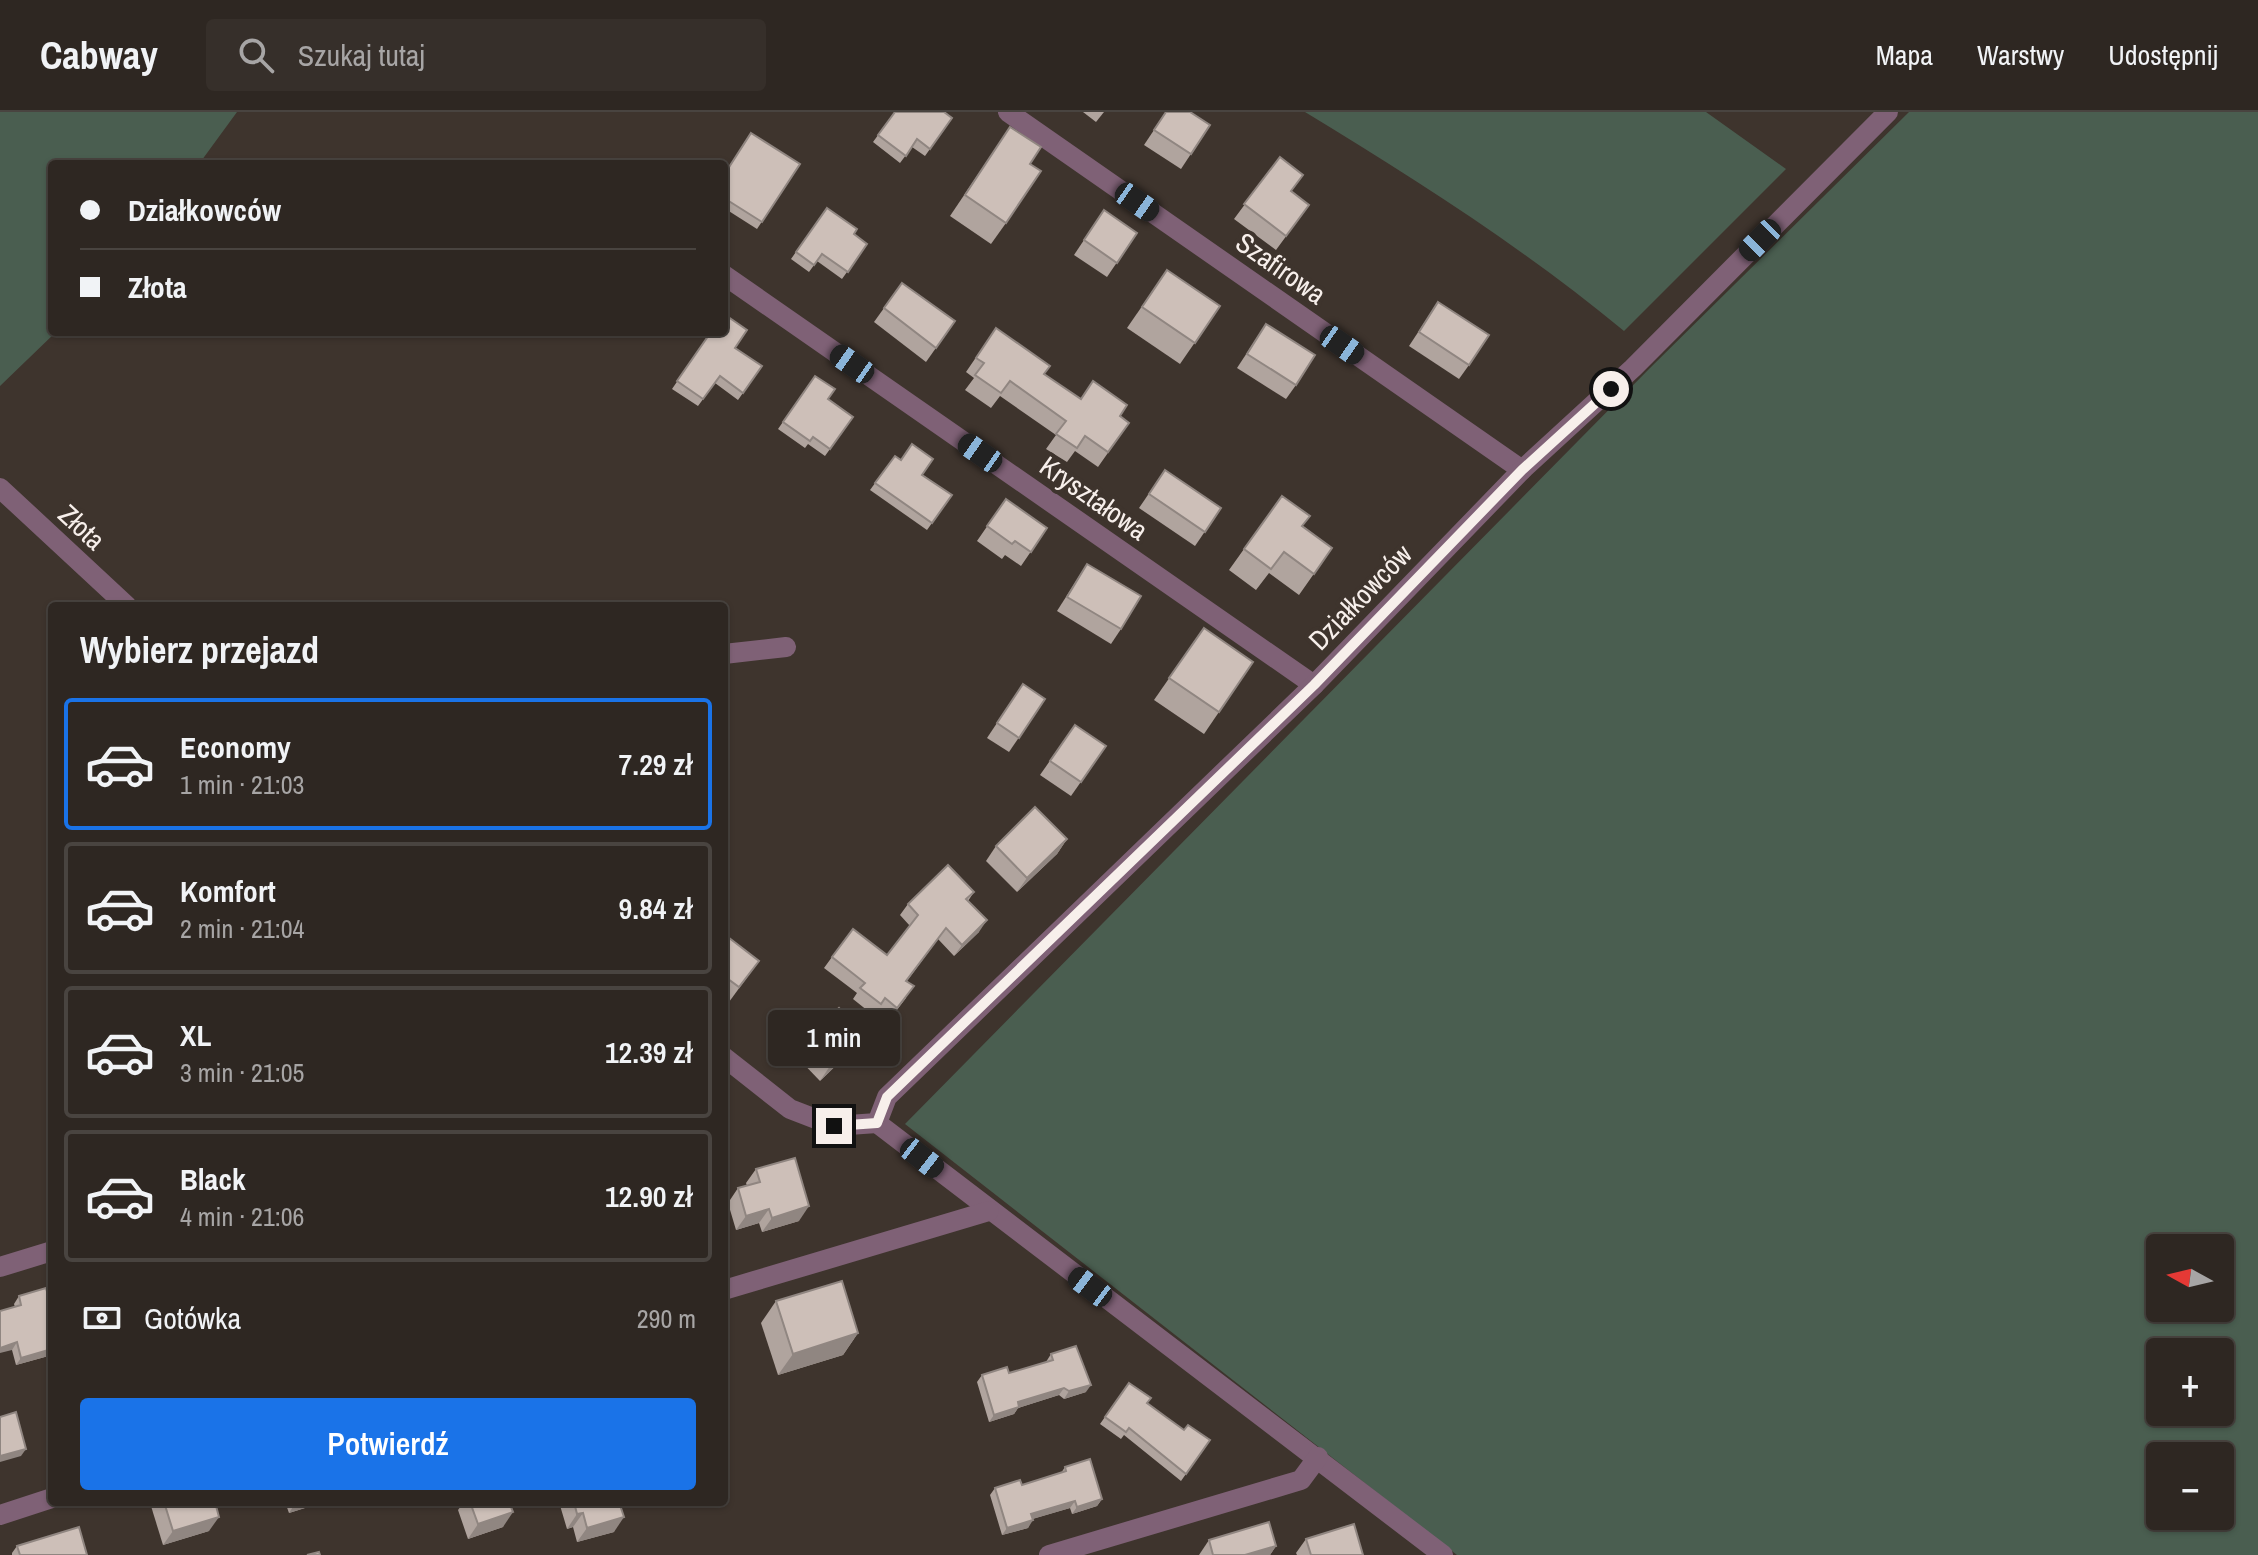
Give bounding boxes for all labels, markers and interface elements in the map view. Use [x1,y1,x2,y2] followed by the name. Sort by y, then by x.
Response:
[206,19,766,91] search box
[40,30,158,81] text: Cabway
[234,33,278,77] icon: search
[298,35,425,75] text: Szukaj tutaj
[1876,36,1933,74] text: Mapa
[1977,36,2064,74] text: Warstwy
[2108,36,2218,74] text: Udostępnij
[1110,178,1164,226] car
[128,190,281,230] text: Działkowców
[1735,215,1785,265] car
[1228,223,1334,313] street label: Szafirowa
[128,267,187,307] text: Złota
[1315,321,1369,369] car
[825,340,879,388] car
[1593,371,1629,407] route start
[953,429,1007,477] car
[1032,447,1156,549] street label: Kryształowa
[50,496,114,558] street label: Złota
[1300,535,1420,658] street label: Działkowców
[80,626,319,674] text: Wybierz przejazd
[180,727,291,767] text: Economy
[84,728,156,800] icon: car
[619,744,692,784] text: 7.29 zł
[180,767,304,802] text: 1 min · 21:03
[180,871,276,911] text: Komfort
[84,872,156,944] icon: car
[619,888,692,928] text: 9.84 zł
[180,911,304,946] text: 2 min · 21:04
[768,1010,900,1066] callout: 1 min
[180,1015,211,1055] text: XL
[84,1016,156,1088] icon: car
[807,1020,861,1055] text: 1 min
[605,1032,692,1072] text: 12.39 zł
[180,1055,304,1090] text: 3 min · 21:05
[816,1108,852,1144] route end
[896,1134,948,1182] car
[180,1159,246,1199] text: Black
[84,1160,156,1232] icon: car
[605,1176,692,1216] text: 12.90 zł
[180,1199,304,1234] text: 4 min · 21:06
[2146,1234,2234,1322] north arrow
[2146,1234,2234,1530] map controls
[1064,1263,1116,1311] car
[80,1296,124,1340] icon: cash
[144,1298,241,1338] text: Gotówka
[637,1301,696,1336] text: 290 m
[2146,1338,2234,1426] button: +
[80,1398,696,1490] button: Potwierdź
[2146,1442,2234,1530] button: −

